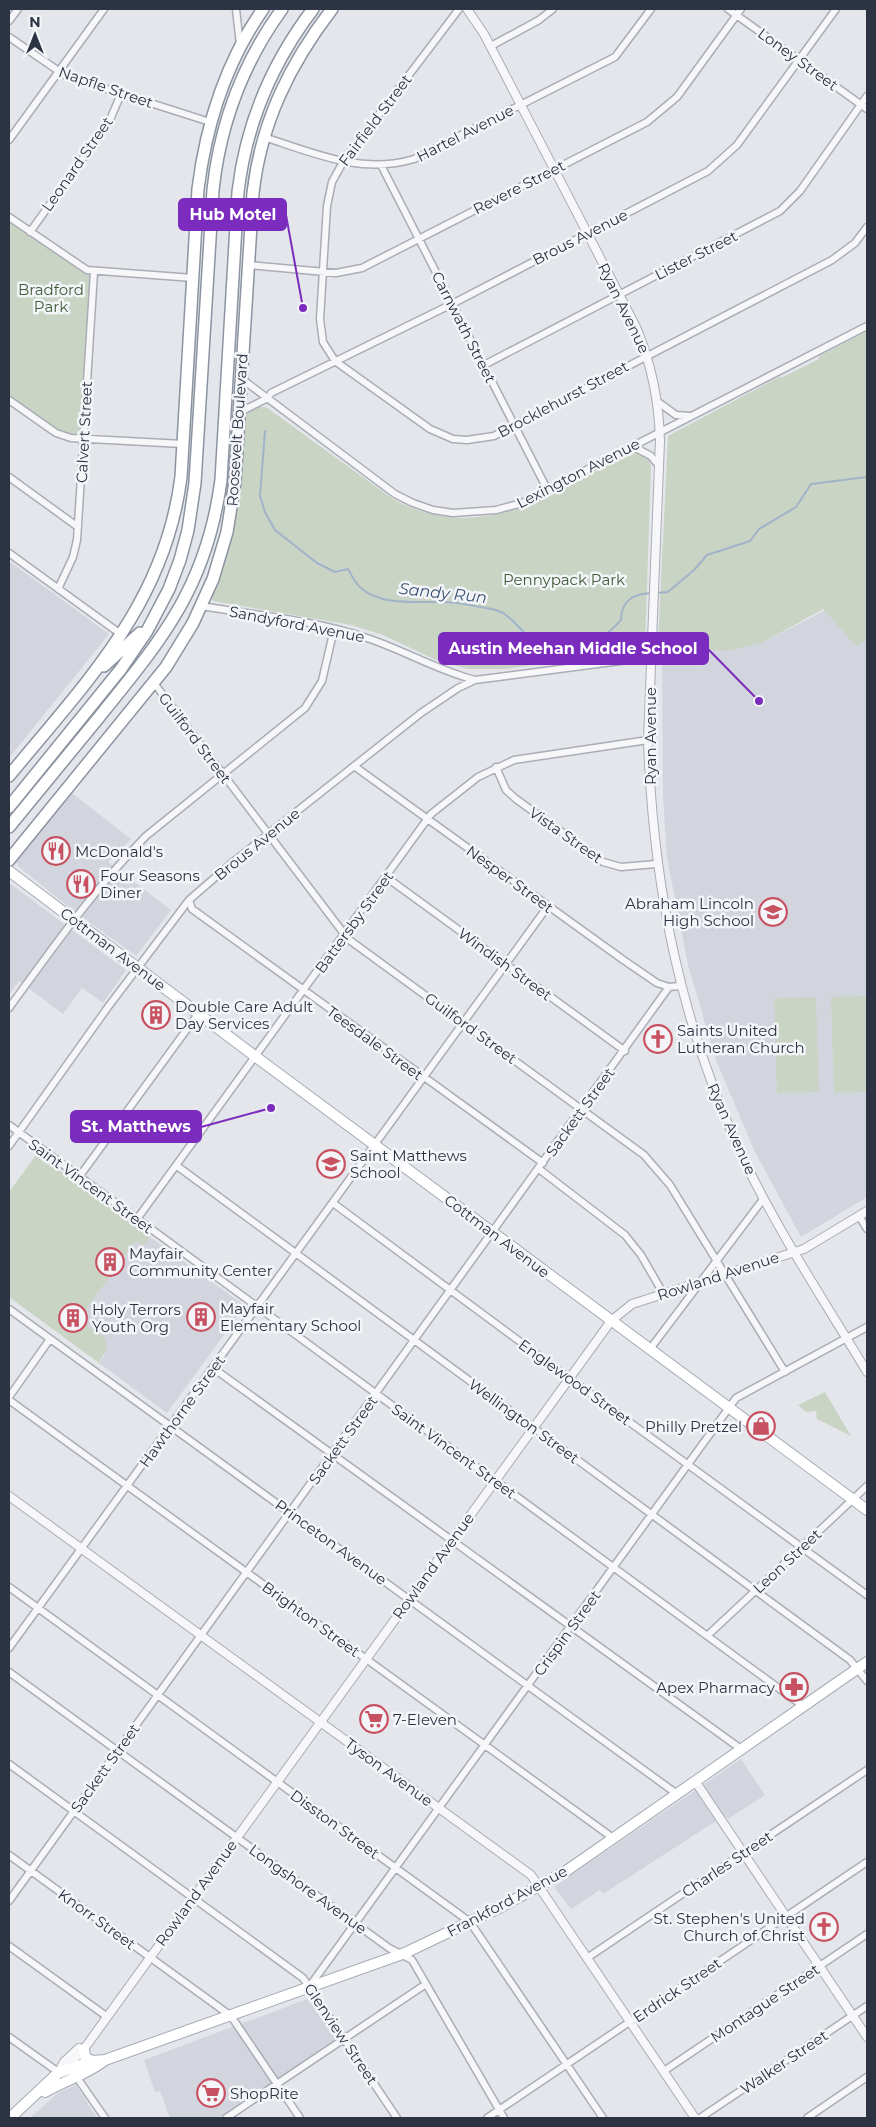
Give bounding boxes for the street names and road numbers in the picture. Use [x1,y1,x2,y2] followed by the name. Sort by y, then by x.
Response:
[754,24,842,94] street label: Loney Street
[56,62,156,112] street label: Napfle Street
[334,70,416,170] street label: Fairfield Street
[413,100,517,166] street label: Hartel Avenue
[37,113,117,215] street label: Leonard Street
[470,156,568,218] street label: Revere Street
[529,205,631,269] street label: Brous Avenue
[651,226,741,284] street label: Lister Street
[594,260,654,356] street label: Ryan Avenue
[428,268,500,386] street label: Carnwath Street
[222,353,252,507] street label: Roosevelt Boulevard
[494,356,632,442] street label: Brocklehurst Street
[72,381,96,483] street label: Calvert Street
[513,434,643,512] street label: Lexington Avenue
[228,602,366,646] street label: Sandyford Avenue
[641,687,660,785] street label: Ryan Avenue
[154,689,236,787] street label: Guilford Street
[526,803,606,867] street label: Vista Street
[210,804,304,884] street label: Brous Avenue
[463,841,557,917] street label: Nesper Street
[311,867,397,977] street label: Battersby Street
[57,903,169,995] street label: Cottman Avenue
[454,924,556,1004] street label: Windish Street
[421,988,521,1068] street label: Guilford Street
[323,1002,427,1084] street label: Teesdale Street
[541,1064,619,1160] street label: Sackett Street
[703,1080,761,1178] street label: Ryan Avenue
[25,1134,157,1238] street label: Saint Vincent Street
[441,1190,553,1282] street label: Cottman Avenue
[655,1247,781,1305] street label: Rowland Avenue
[515,1335,635,1429] street label: Englewood Street
[135,1351,229,1471] street label: Hawthorne Street
[465,1375,583,1467] street label: Wellington Street
[304,1392,382,1488] street label: Sackett Street
[388,1399,520,1503] street label: Saint Vincent Street
[271,1495,391,1589] street label: Princeton Avenue
[388,1509,478,1623] street label: Rowland Avenue
[749,1525,825,1597] street label: Leon Street
[258,1577,364,1661] street label: Brighton Street
[529,1586,605,1680] street label: Crispin Street
[66,1720,144,1816] street label: Sackett Street
[341,1734,437,1810] street label: Tyson Avenue
[287,1785,383,1863] street label: Disston Street
[678,1827,776,1901] street label: Charles Street
[151,1836,241,1950] street label: Rowland Avenue
[245,1840,371,1938] street label: Longshore Avenue
[444,1861,570,1941] street label: Frankford Avenue
[54,1884,140,1954] street label: Knorr Street
[629,1953,725,2027] street label: Erdrick Street
[707,1960,823,2046] street label: Montague Street
[300,1980,382,2088] street label: Glenview Street
[737,2026,831,2098] street label: Walker Street

